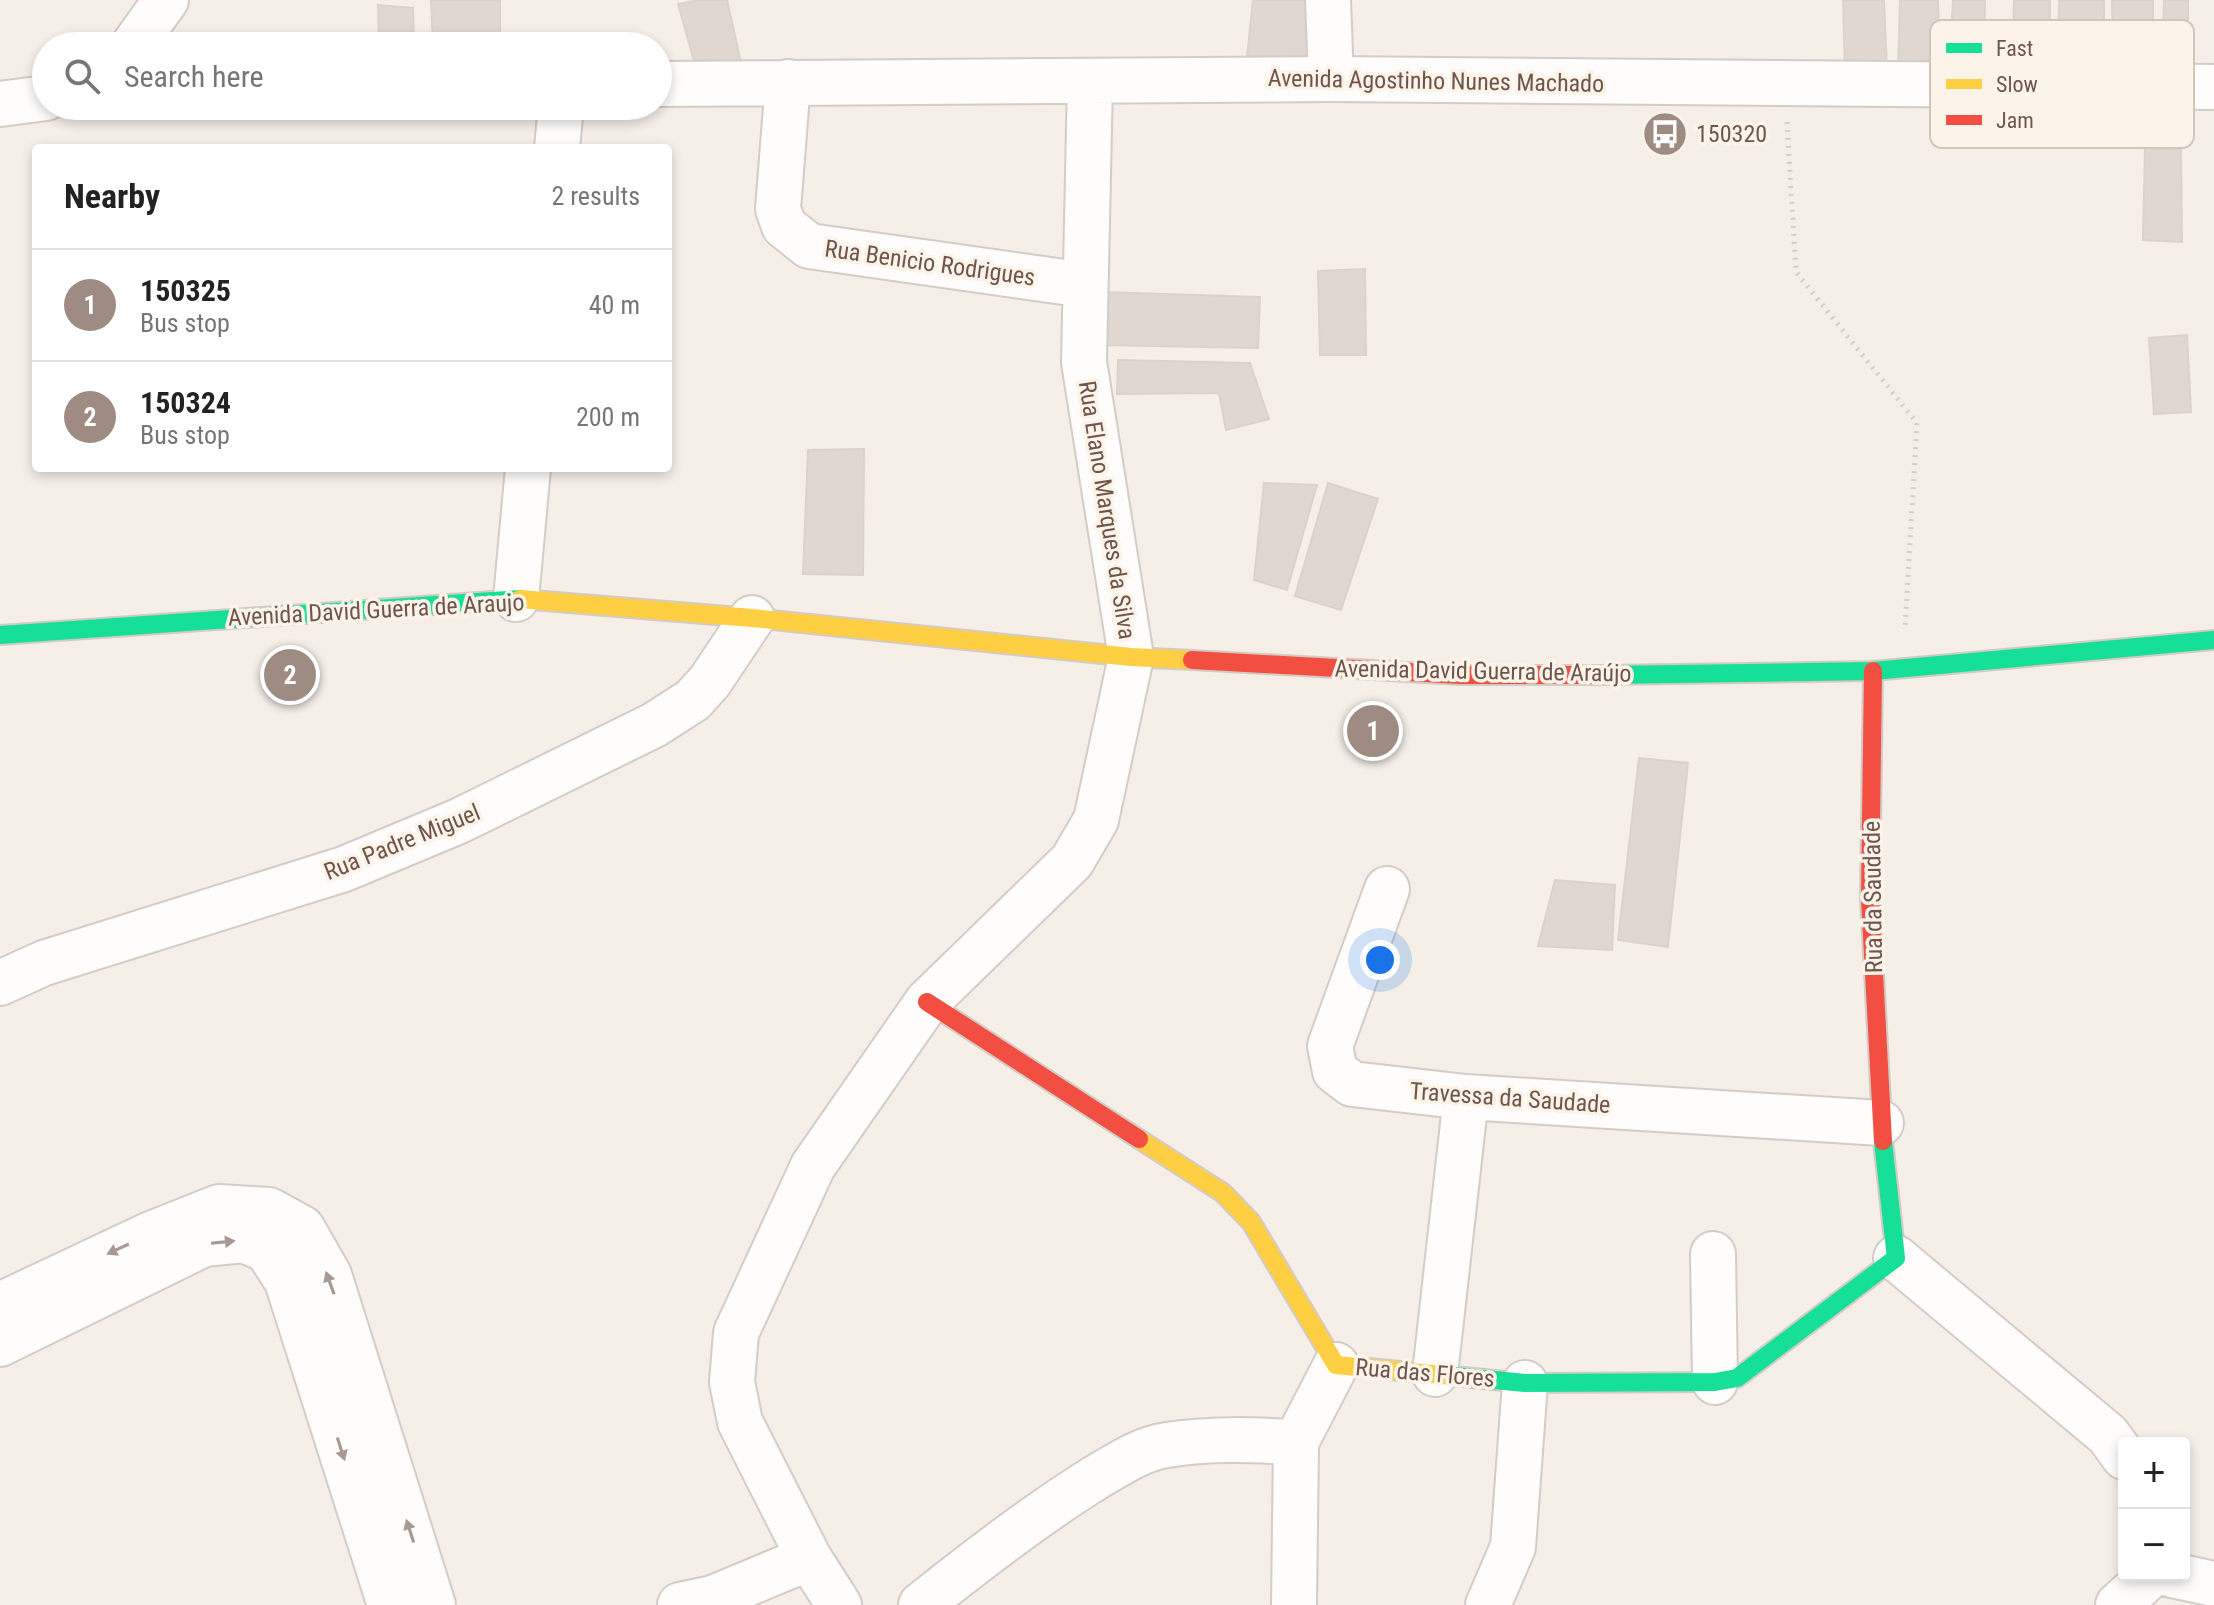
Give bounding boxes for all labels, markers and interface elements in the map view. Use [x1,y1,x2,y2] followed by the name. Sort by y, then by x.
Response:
[1930,20,2194,148] legend
[32,32,672,120] search box
[1996,36,2033,61] text: Fast
[60,54,104,98] icon: search
[124,59,264,94] text: Search here
[1268,64,1604,98] street label: Avenida Agostinho Nunes Machado
[1996,72,2038,97] text: Slow
[1996,108,2034,133] text: Jam
[1641,110,1689,158] bus stop icon: 150320
[1696,120,1767,148] place label: 150320
[64,176,160,216] text: Nearby
[551,181,640,211] text: 2 results
[823,234,1037,292] street label: Rua Benicio Rodrigues
[140,273,231,308] text: 150325
[83,290,97,320] text: 1
[589,290,640,320] text: 40 m
[140,308,230,338] text: Bus stop
[1073,379,1141,641] street label: Rua Elano Marques da Silva
[140,385,231,420] text: 150324
[83,402,97,432] text: 2
[576,402,640,432] text: 200 m
[140,420,230,450] text: Bus stop
[227,588,525,632] street label: Avenida David Guerra de Araujo
[264,645,316,705] pin: 2
[1334,654,1632,688] street label: Avenida David Guerra de Araújo
[1347,701,1399,761] pin: 1
[320,798,484,886] street label: Rua Padre Miguel
[1858,821,1888,973] street label: Rua da Saudade
[1360,940,1400,980] your location
[1409,1077,1611,1119] street label: Travessa da Saudade
[211,1236,236,1249] one-way arrow
[106,1242,129,1256] one-way arrow
[324,1271,336,1295] one-way arrow
[1354,1353,1496,1393] street label: Rua das Flores
[2118,1437,2190,1581] map controls
[2118,1437,2190,1509] button: +
[335,1438,348,1462] one-way arrow
[2118,1509,2190,1581] button: −
[403,1518,415,1542] one-way arrow

